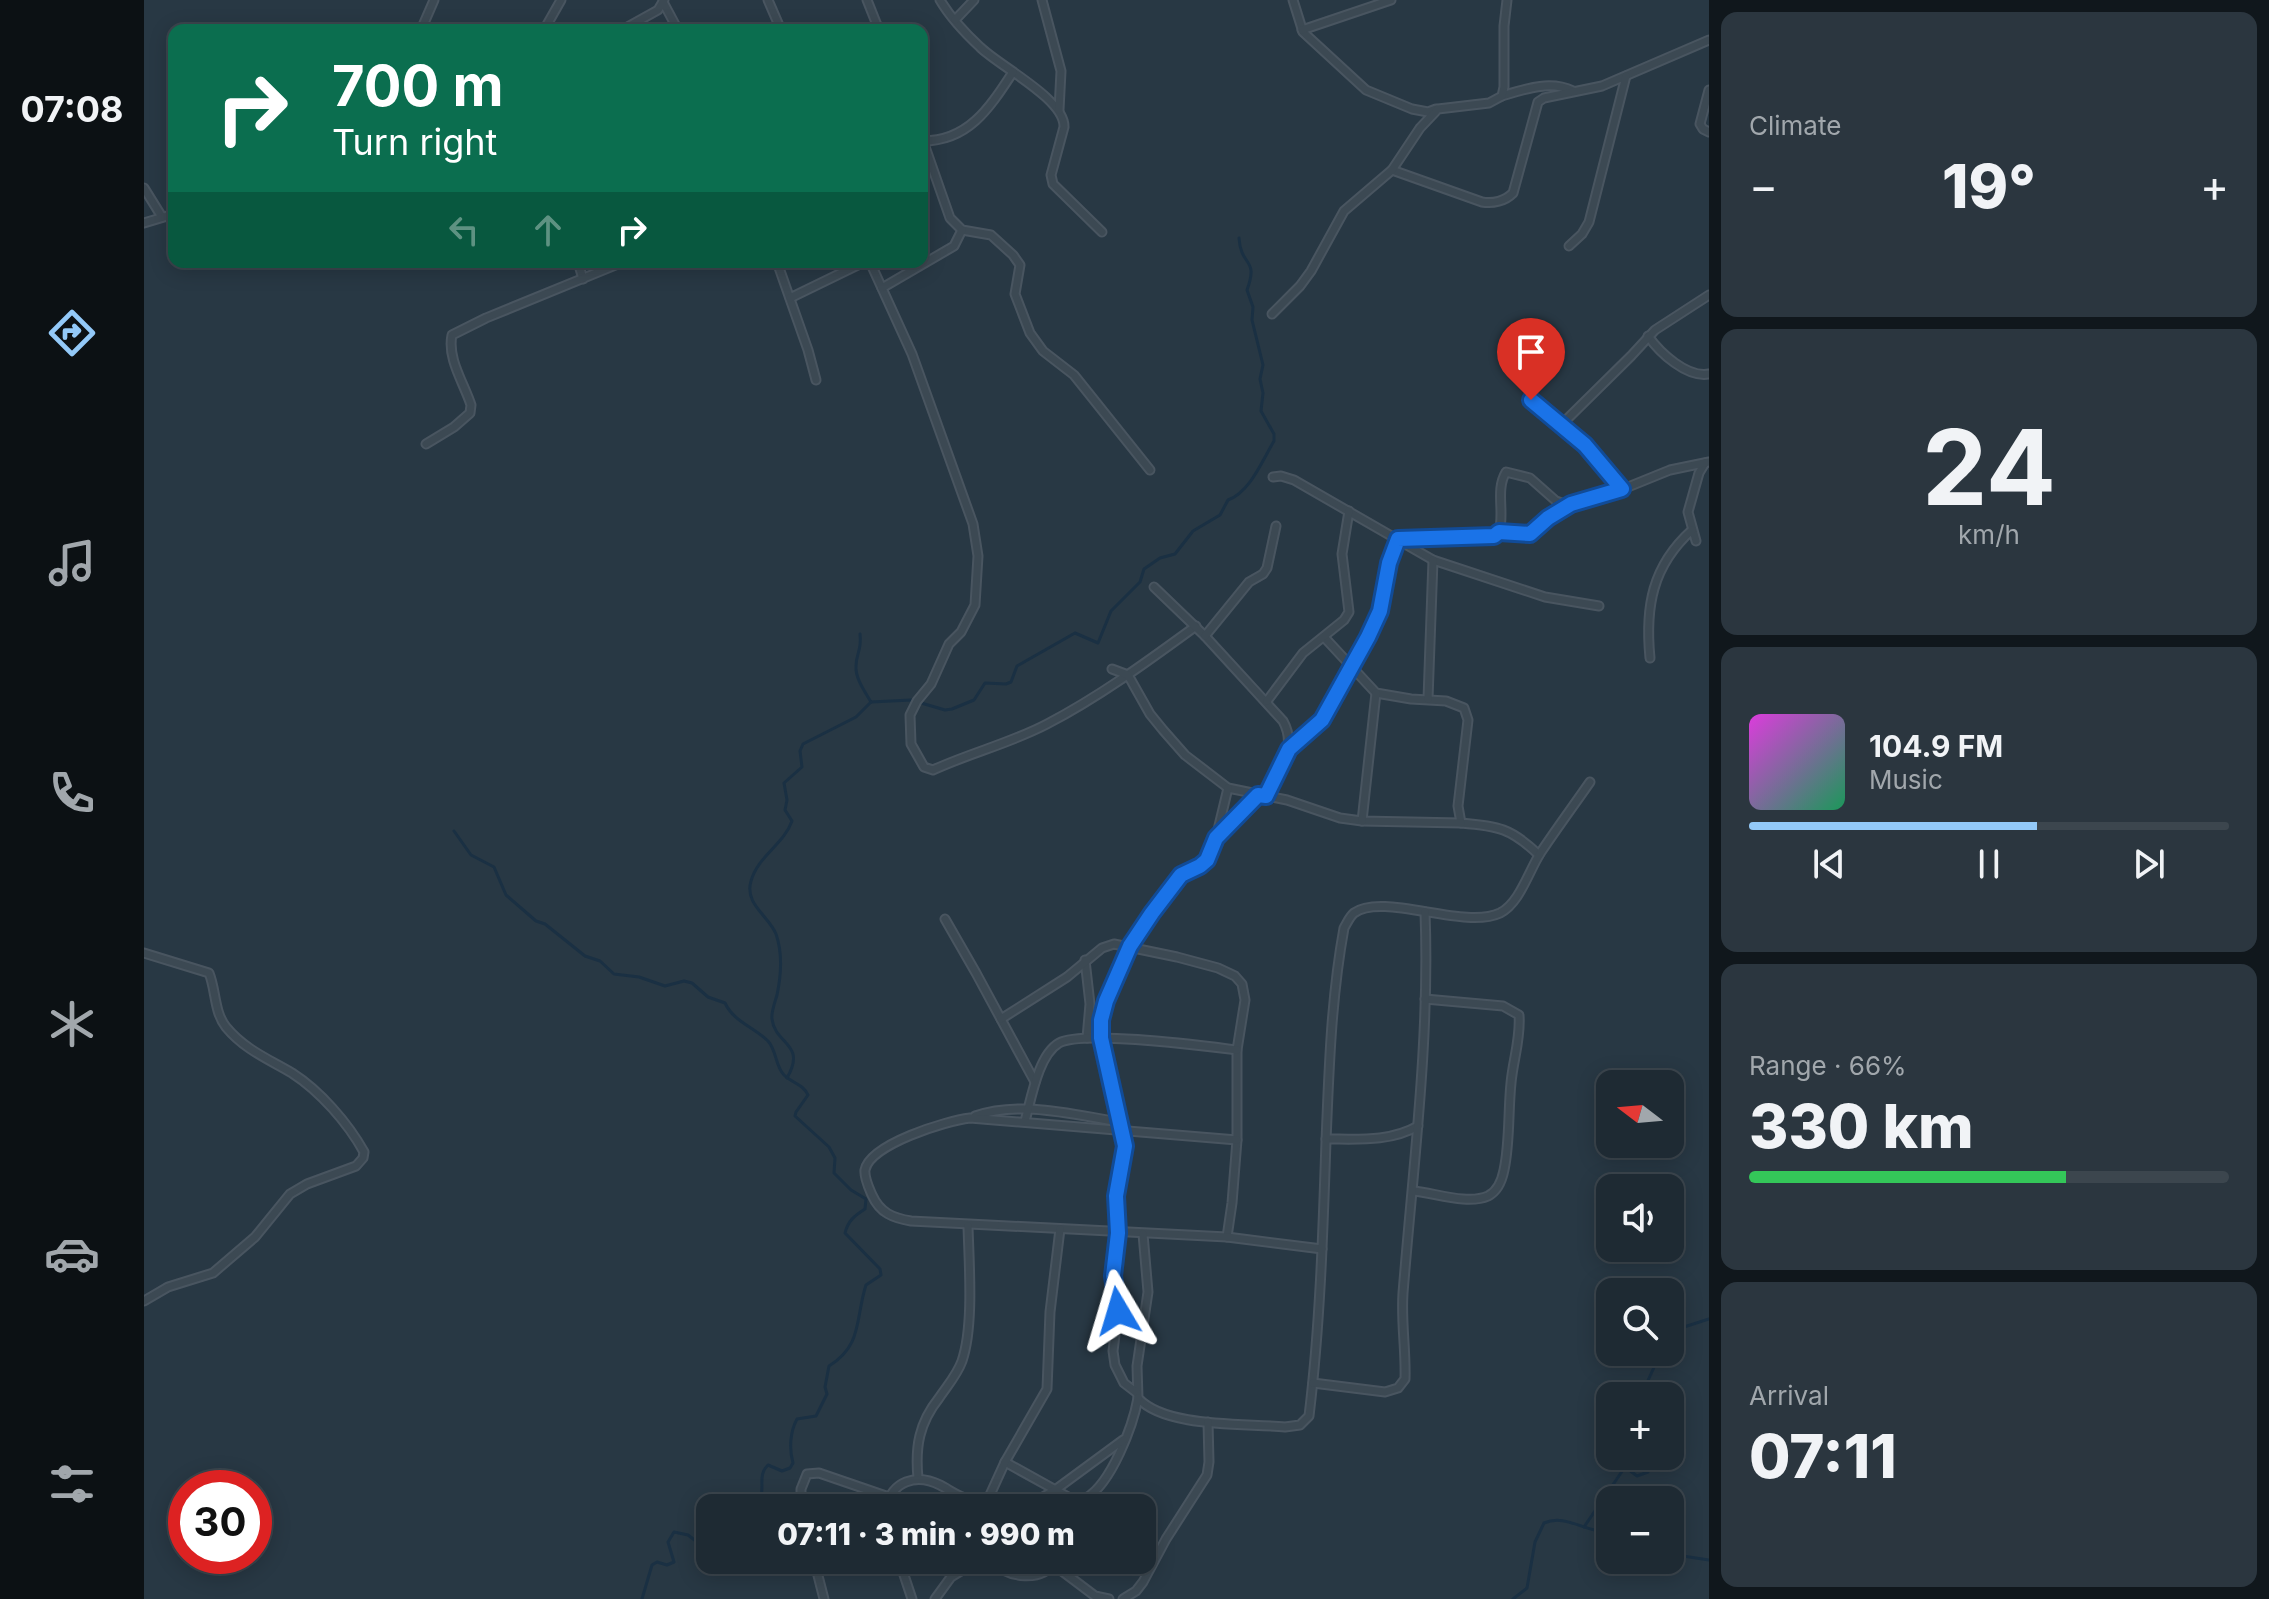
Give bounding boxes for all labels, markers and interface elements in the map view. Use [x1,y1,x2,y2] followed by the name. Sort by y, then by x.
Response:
[332,52,504,120] text: 700 m
[200,56,304,160] icon: right
[20,87,124,131] text: 07:08
[1749,110,1841,141] text: Climate
[332,120,497,164] text: Turn right
[1942,150,2036,222] text: 19°
[1749,159,1778,213] text: −
[2200,159,2229,213] text: +
[442,208,486,252] icon: left
[526,208,570,252] icon: ahead
[610,208,654,252] icon: right
[44,305,100,361] icon: directions
[1497,318,1565,400] pin
[1509,330,1553,374] icon: arrive
[1922,404,2056,530] text: 24
[1958,519,2020,550] text: km/h
[44,535,100,591] icon: music
[1869,728,2003,764] text: 104.9 FM
[1869,764,1943,795] text: Music
[44,765,100,821] icon: phone
[1807,842,1851,886] icon: previous
[1967,842,2011,886] icon: pause
[2127,842,2171,886] icon: next
[44,996,100,1052] icon: climate
[1749,1050,1907,1081] text: Range · 66%
[1596,1070,1684,1158] north arrow
[1596,1070,1684,1574] map controls
[1749,1090,1974,1162] text: 330 km
[1596,1174,1684,1262] button: sound
[44,1226,100,1282] icon: car
[1076,1269,1160,1353] position arrow
[1596,1278,1684,1366] button: search
[1749,1380,1829,1411] text: Arrival
[1596,1382,1684,1470] button: +
[1749,1420,1897,1492] text: 07:11
[44,1456,100,1512] icon: filters
[168,1470,272,1574] speed limit sign: 30
[1596,1486,1684,1574] button: −
[777,1516,1075,1552] text: 07:11 · 3 min · 990 m

